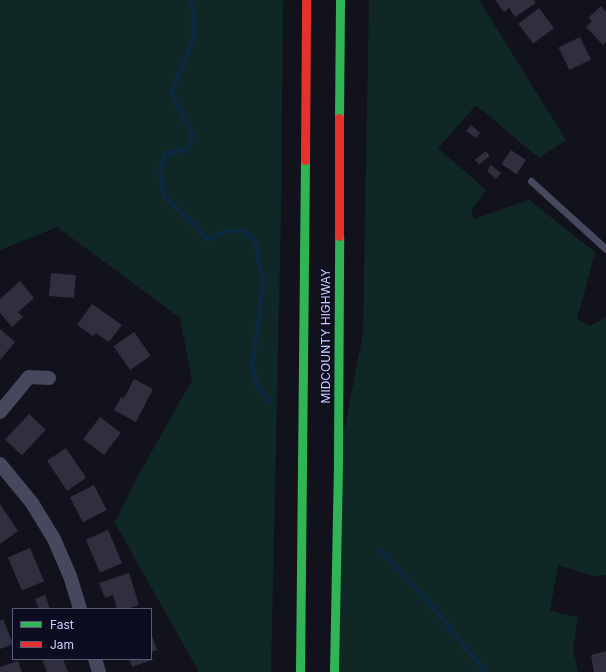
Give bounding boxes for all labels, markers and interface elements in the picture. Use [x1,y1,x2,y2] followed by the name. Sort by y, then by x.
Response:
[319,269,333,403] street label: MIDCOUNTY HIGHWAY
[12,608,152,660] legend
[50,617,74,632] text: Fast
[50,637,74,652] text: Jam

